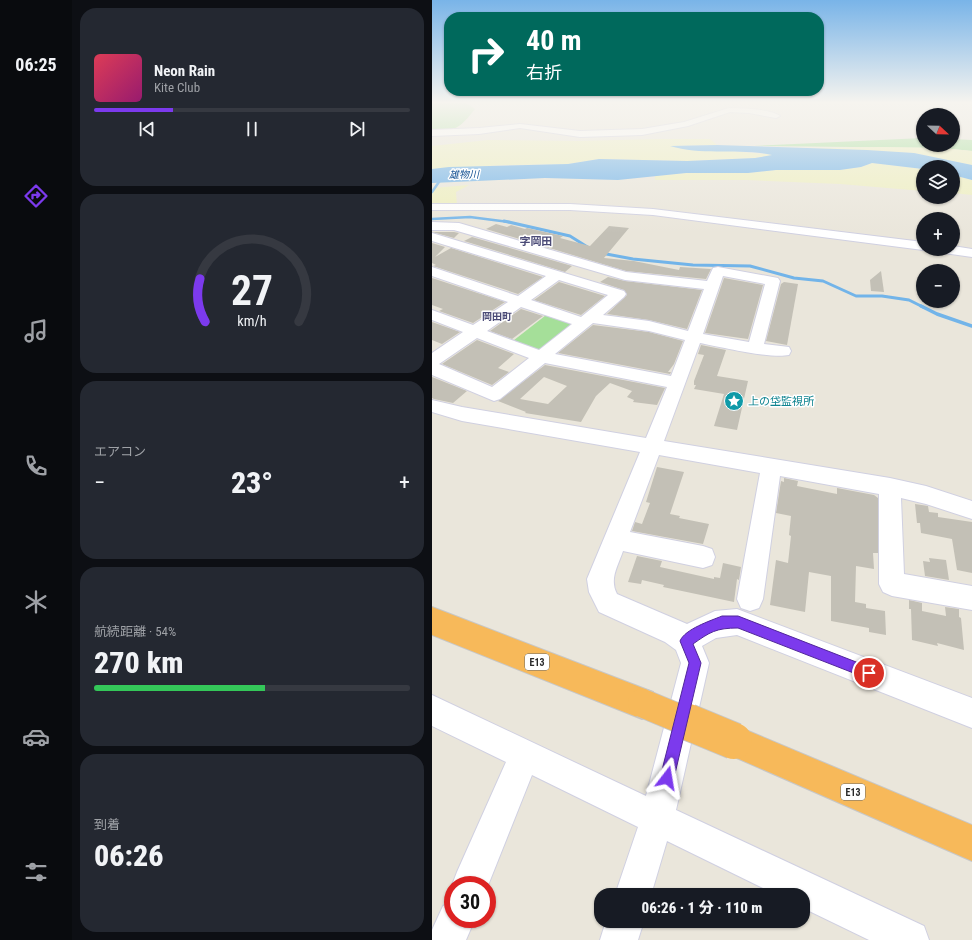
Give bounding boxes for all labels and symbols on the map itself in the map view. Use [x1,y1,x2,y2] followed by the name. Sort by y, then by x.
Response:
[916,108,960,152] north arrow
[449,169,480,180] water label: 雄物川
[520,235,553,248] district label: 字岡田
[482,311,512,322] district label: 岡田町
[723,390,745,412] place icon: 上の垈監視所
[748,395,815,408] place label: 上の垈監視所
[525,654,549,670] road number: E13
[852,656,886,690] pin
[646,757,688,799] position arrow
[841,784,865,800] road number: E13
[444,876,496,928] speed limit sign: 30

